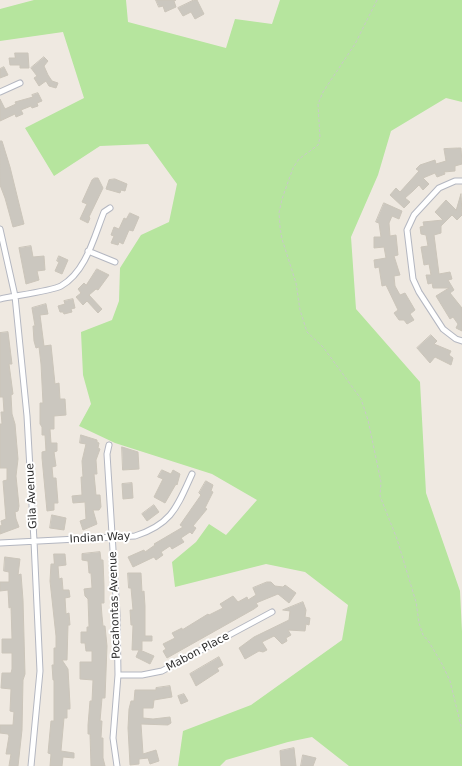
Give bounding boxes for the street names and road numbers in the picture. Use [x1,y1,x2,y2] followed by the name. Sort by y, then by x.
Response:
[24,463,40,529] street label: Gila Avenue
[69,530,131,546] street label: Indian Way
[107,551,123,659] street label: Pocahontas Avenue
[164,630,232,674] street label: Mabon Place

